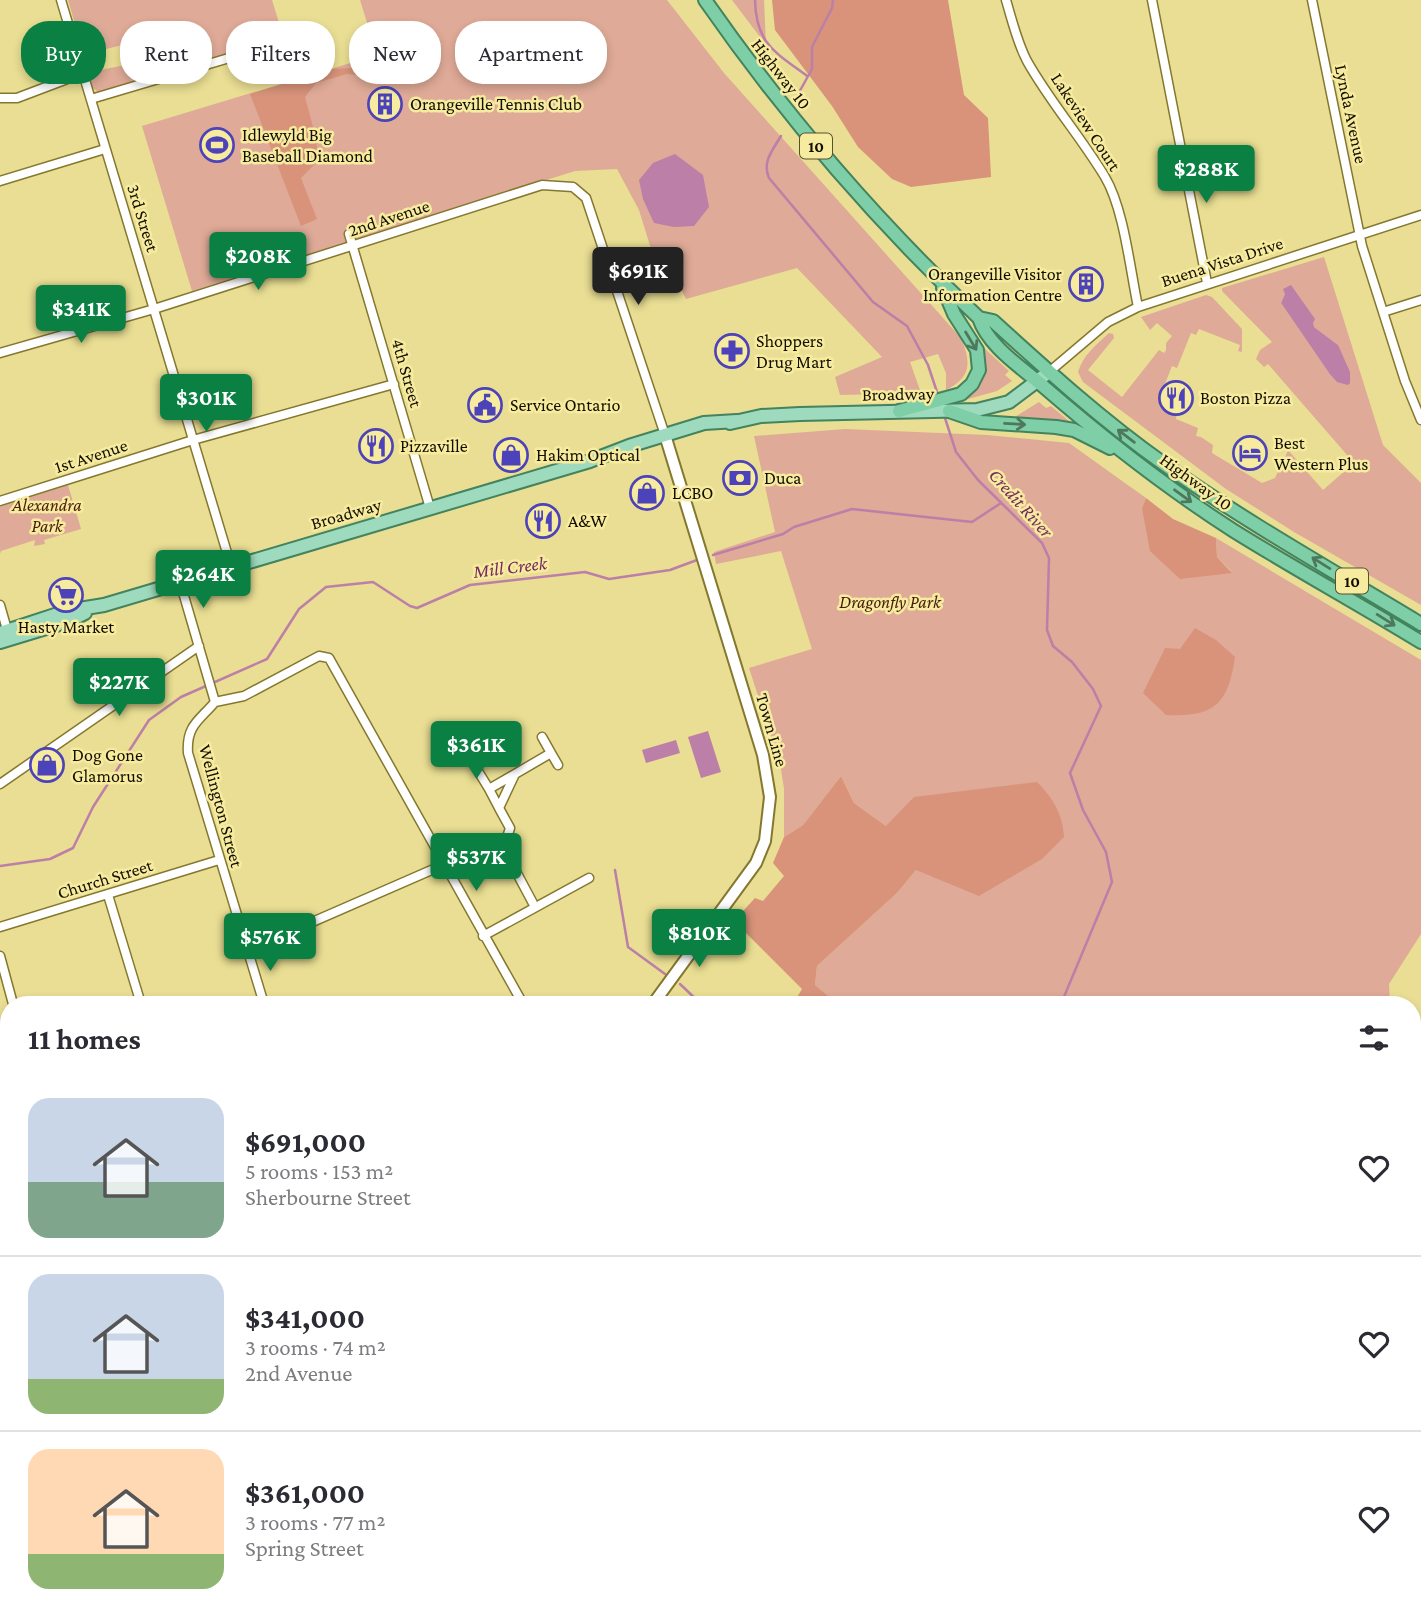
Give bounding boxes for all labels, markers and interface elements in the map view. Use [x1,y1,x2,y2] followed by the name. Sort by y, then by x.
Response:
[21,21,106,84] chip: Buy
[120,21,212,84] chip: Rent
[226,21,335,84] chip: Filters
[349,21,441,84] chip: New
[455,21,607,84] chip: Apartment
[747,35,815,113] street label: Highway 10
[1331,63,1371,165] street label: Lynda Avenue
[1047,69,1126,176] street label: Lakeview Court
[366,85,404,123] building icon: Orangeville Tennis Club
[410,94,582,114] place label: Orangeville Tennis Club
[242,125,374,166] place label: Idlewyld Big Baseball Diamond
[198,126,236,164] sports icon: Idlewyld Big Baseball Diamond
[800,134,832,158] road number: 10
[1157,146,1255,205] pin: $288K
[1174,155,1238,181] text: $288K
[123,182,163,255] street label: 3rd Street
[346,195,432,241] street label: 2nd Avenue
[209,232,307,292] pin: $208K
[1158,233,1286,291] street label: Buena Vista Drive
[225,242,291,268] text: $208K
[589,247,687,307] pin: $691K
[608,257,668,283] text: $691K
[923,264,1063,305] place label: Orangeville Visitor Information Centre
[1067,265,1105,303] building icon: Orangeville Visitor Information Centre
[32,286,130,345] pin: $341K
[52,295,110,321] text: $341K
[756,331,833,372] place label: Shoppers Drug Mart
[964,331,978,351] one-way arrow
[713,332,751,370] pharmacy icon: Shoppers Drug Mart
[388,336,427,411] street label: 4th Street
[157,374,255,434] pin: $301K
[1157,379,1195,417] restaurant icon: Boston Pizza
[862,383,935,405] street label: Broadway
[176,384,236,410] text: $301K
[466,386,504,424] public building icon: Service Ontario
[1200,388,1291,408] place label: Boston Pizza
[510,395,621,415] place label: Service Ontario
[1003,417,1026,430] one-way arrow
[357,427,395,465] restaurant icon: Pizzaville
[1117,429,1136,444] one-way arrow
[1274,433,1368,474] place label: Best Western Plus
[1231,434,1269,472] hotel icon: Best Western Plus
[52,435,130,477] street label: 1st Avenue
[400,436,468,456] place label: Pizzaville
[492,436,530,474] shop icon: Hakim Optical
[536,445,640,465] place label: Hakim Optical
[1156,449,1236,515] street label: Highway 10
[721,459,759,497] bank icon: Duca
[985,464,1058,543] water label: Credit River
[764,468,801,488] place label: Duca
[628,474,666,512] shop icon: LCBO
[672,483,713,503] place label: LCBO
[1173,489,1192,503] one-way arrow
[309,494,384,534] street label: Broadway
[11,495,82,536] park label: Alexandra Park
[524,502,562,540] restaurant icon: A&W
[568,511,607,531] place label: A&W
[154,550,252,610] pin: $264K
[471,552,549,582] water label: Mill Creek
[1312,555,1331,570] one-way arrow
[172,560,234,586] text: $264K
[1336,568,1368,594] road number: 10
[47,576,85,614] supermarket icon: Hasty Market
[839,592,942,612] park label: Dragonfly Park
[1375,614,1395,628] one-way arrow
[18,617,115,637] place label: Hasty Market
[70,658,168,718] pin: $227K
[89,668,149,694] text: $227K
[752,691,792,769] street label: Town Line
[427,722,525,781] pin: $361K
[447,731,505,757] text: $361K
[195,742,247,871] street label: Wellington Street
[72,745,143,786] place label: Dog Gone Glamorus
[28,746,66,784] shop icon: Dog Gone Glamorus
[427,834,525,893] pin: $537K
[447,843,505,869] text: $537K
[55,855,156,903] street label: Church Street
[650,909,748,969] pin: $810K
[221,914,319,973] pin: $576K
[668,919,730,945] text: $810K
[240,923,300,949] text: $576K
[1355,1019,1393,1057] icon: filters
[28,1022,141,1055] text: 11 homes
[245,1125,366,1158] text: $691,000
[84,1126,168,1210] icon: home
[1355,1149,1393,1187] icon: heart
[245,1158,393,1184] text: 5 rooms · 153 m²
[245,1184,411,1210] text: Sherbourne Street
[245,1301,365,1334] text: $341,000
[84,1302,168,1386] icon: home
[1355,1325,1393,1363] icon: heart
[245,1334,386,1360] text: 3 rooms · 74 m²
[245,1360,352,1386] text: 2nd Avenue
[245,1476,365,1509] text: $361,000
[84,1477,168,1561] icon: home
[1355,1500,1393,1538] icon: heart
[245,1509,385,1535] text: 3 rooms · 77 m²
[245,1535,364,1561] text: Spring Street

